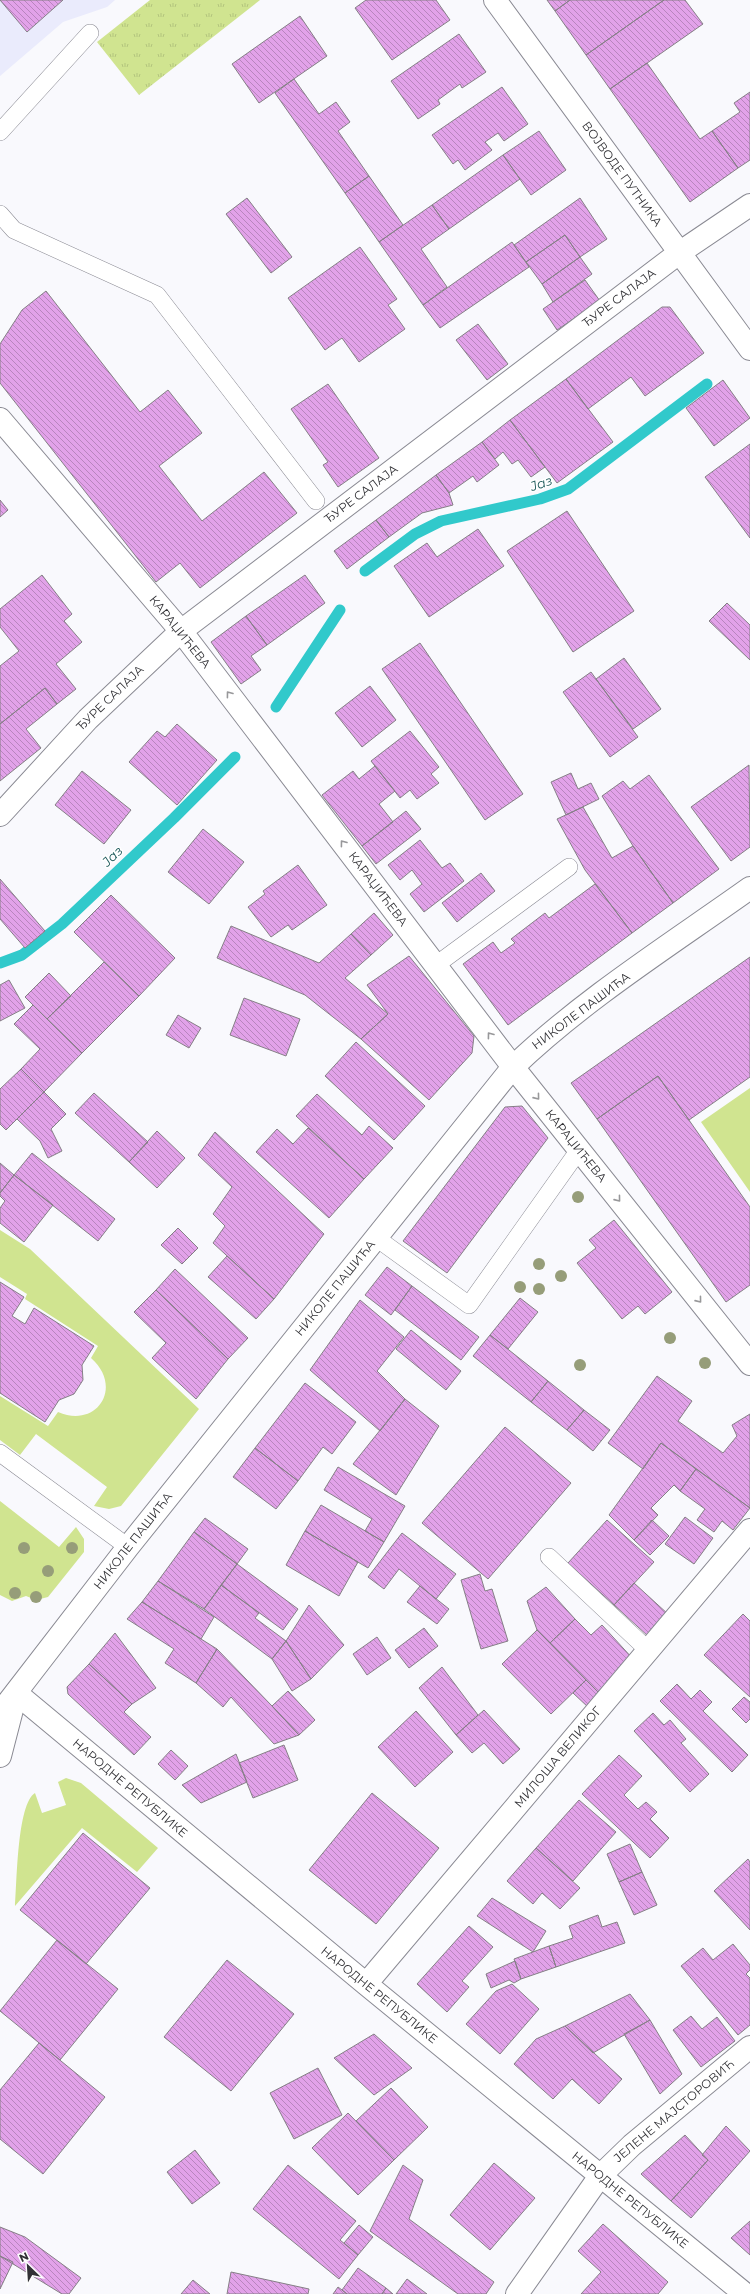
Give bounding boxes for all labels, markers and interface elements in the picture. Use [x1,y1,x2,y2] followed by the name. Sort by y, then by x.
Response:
[579,118,666,229] street label: ВОЈВОДЕ ПУТНИКА
[579,265,658,330] street label: ЂУРЕ САЛАЈА
[321,461,400,526] street label: ЂУРЕ САЛАЈА
[527,472,554,494] water label: Јаз
[146,592,214,671] street label: КАРАЏИЋЕВА
[73,662,147,734] street label: ЂУРЕ САЛАЈА
[226,691,234,698] one-way arrow
[340,840,347,847] one-way arrow
[98,842,126,870] water label: Јаз
[346,849,411,929] street label: КАРАЏИЋЕВА
[529,969,633,1052] street label: НИКОЛЕ ПАШИЋА
[487,1033,494,1040] one-way arrow
[532,1093,539,1100] one-way arrow
[542,1106,610,1185] street label: КАРАЏИЋЕВА
[614,1194,621,1201] one-way arrow
[291,1237,378,1339] street label: НИКОЛЕ ПАШИЋА
[695,1296,702,1303] one-way arrow
[90,1489,175,1592] street label: НИКОЛЕ ПАШИЋА
[511,1703,604,1810] street label: МИЛОША ВЕЛИКОГ
[70,1735,191,1840] street label: НАРОДНЕ РЕПУБЛИКЕ
[318,1943,441,2046] street label: НАРОДНЕ РЕПУБЛИКЕ
[610,2056,737,2165] street label: ЈЕЛЕНЕ МАЈСТОРОВИЋ
[569,2148,692,2251] street label: НАРОДНЕ РЕПУБЛИКЕ
[8,2246,48,2286] north arrow
[17,2249,31,2265] text: N

